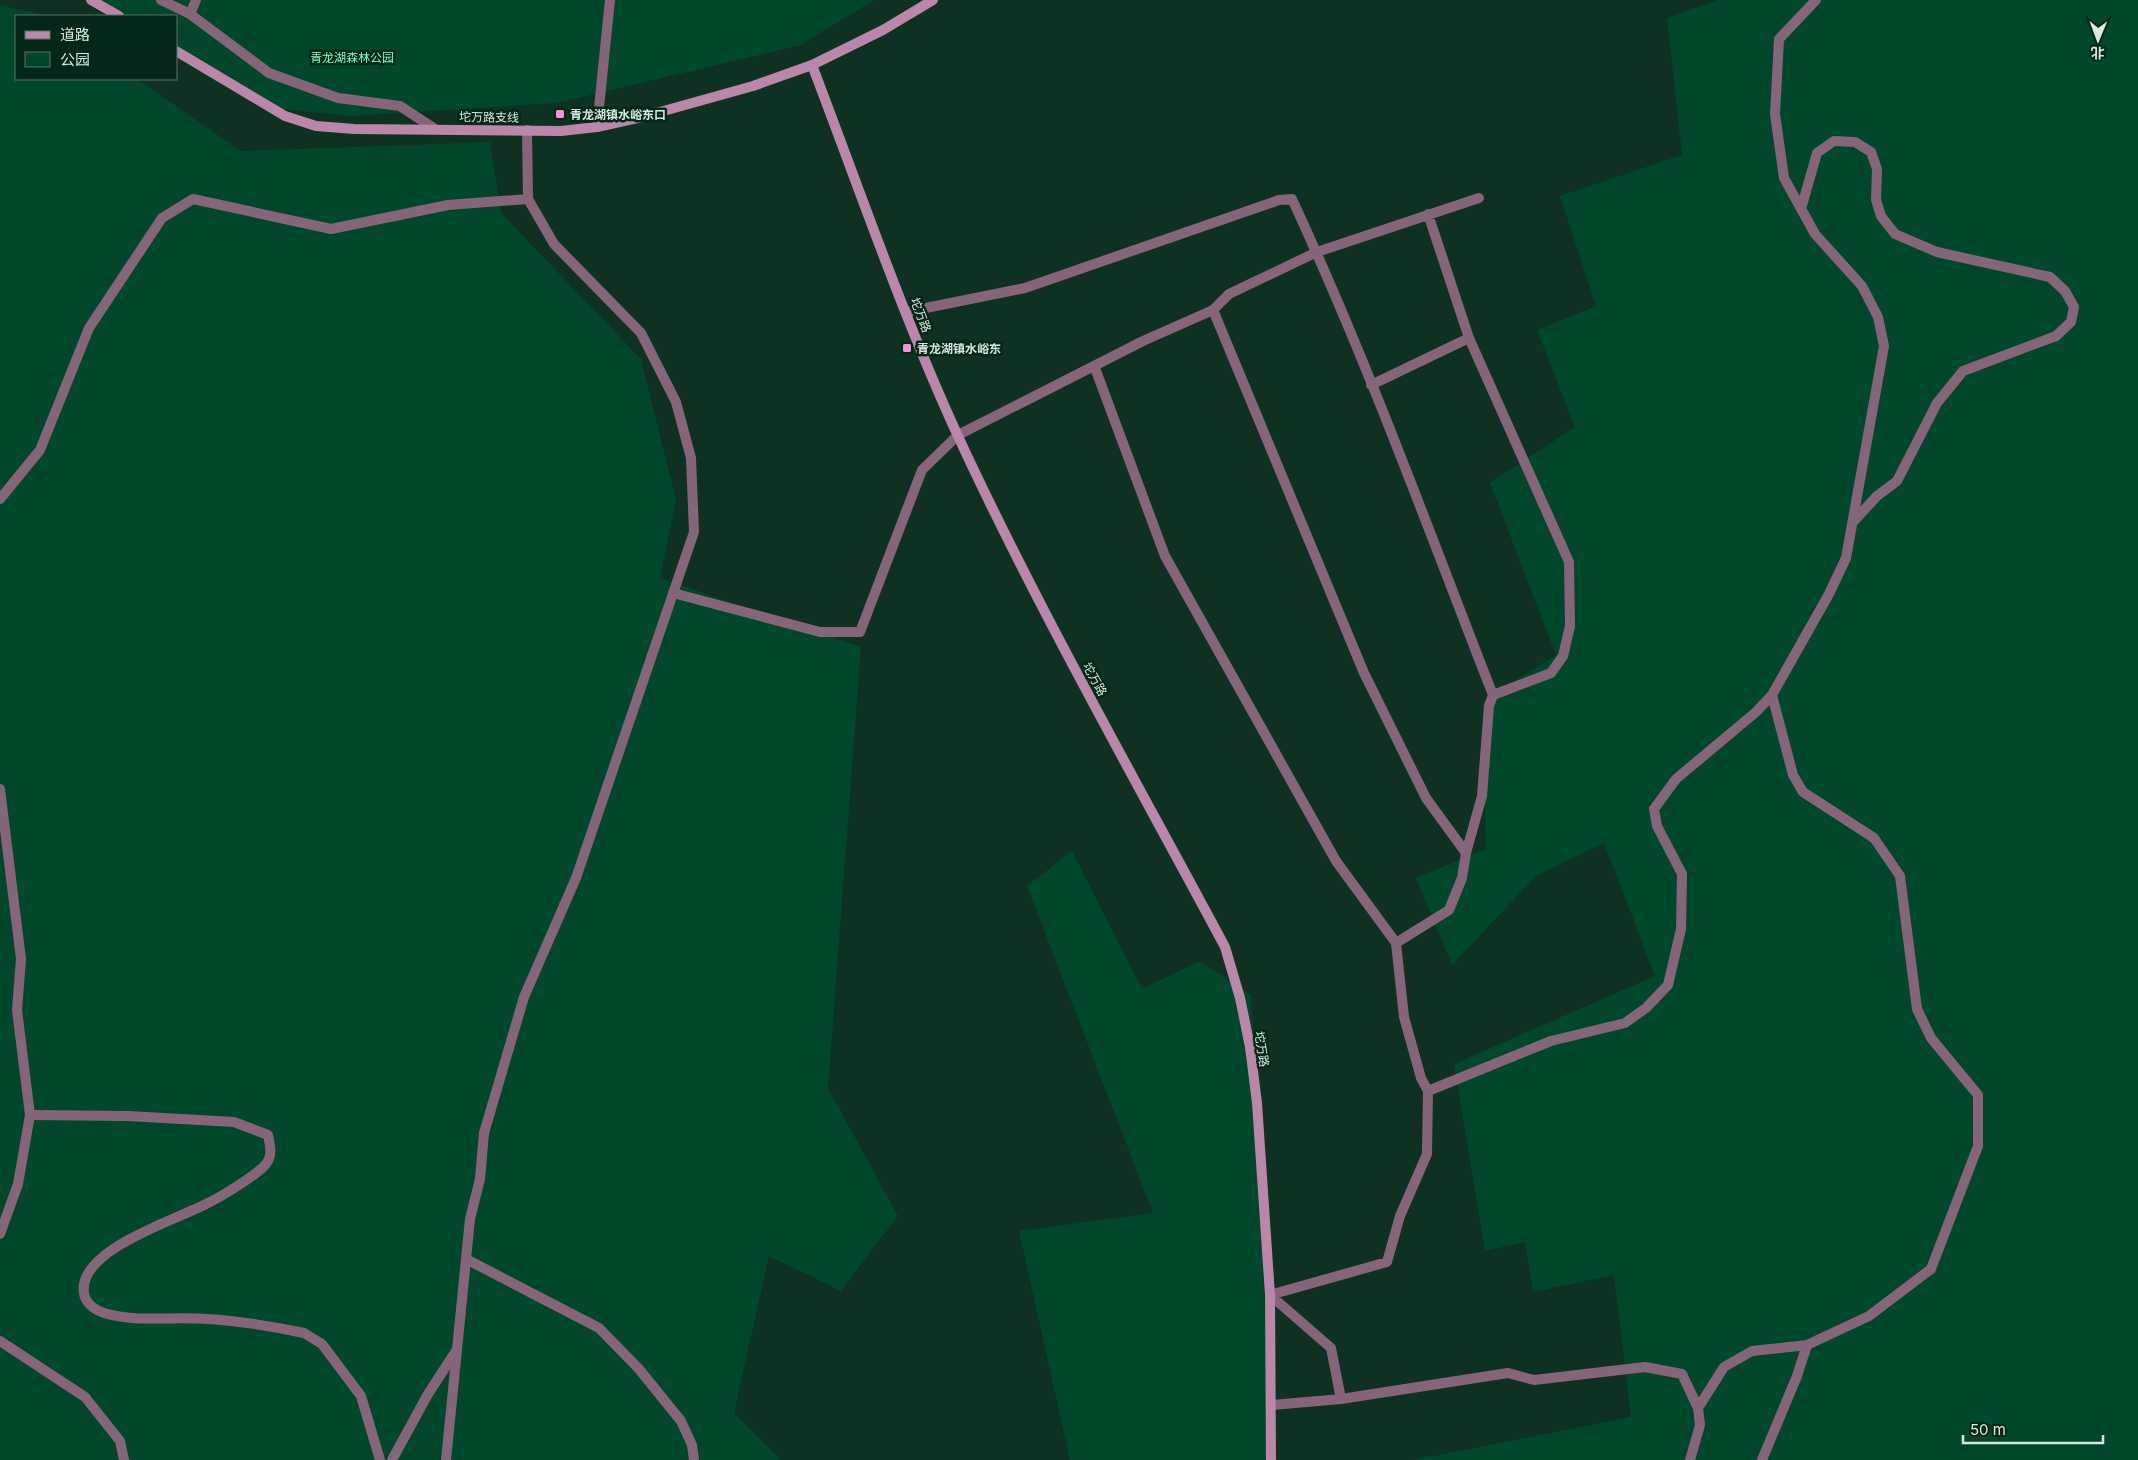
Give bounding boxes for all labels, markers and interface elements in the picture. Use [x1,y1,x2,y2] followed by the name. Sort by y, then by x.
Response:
[15,15,178,80] legend
[2073,15,2123,65] north arrow
[60,25,90,44] text: 道路
[2091,45,2105,62] text: 北
[60,50,90,69] text: 公园
[310,50,394,65] park label: 青龙湖森林公园
[570,107,666,122] place label: 青龙湖镇水峪东口
[554,108,566,120] marker: 青龙湖镇水峪东口
[459,109,519,125] street label: 坨万路支线
[908,296,934,334] street label: 坨万路
[917,341,1001,356] place label: 青龙湖镇水峪东
[901,342,913,354] marker: 青龙湖镇水峪东
[1080,660,1110,698] street label: 坨万路
[1252,1030,1272,1068] street label: 坨万路
[1963,1412,2103,1444] scale bar
[1970,1420,2006,1439] text: 50 m

